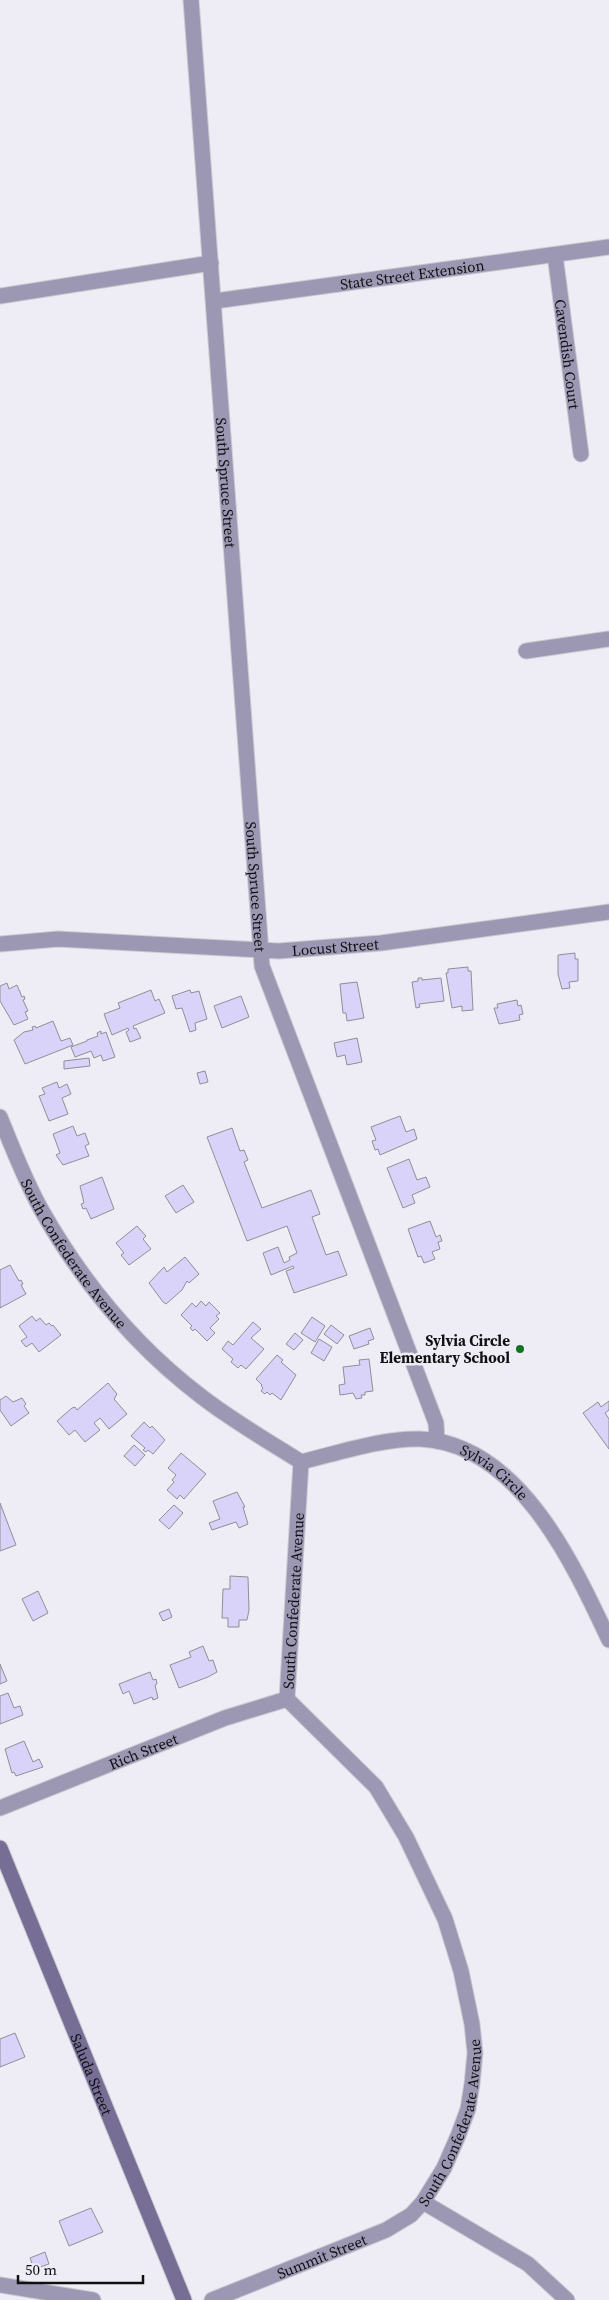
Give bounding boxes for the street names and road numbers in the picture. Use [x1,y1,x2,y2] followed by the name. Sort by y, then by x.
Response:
[339,254,486,294] street label: State Street Extension
[550,298,586,410] street label: Cavendish Court
[211,417,242,549] street label: South Spruce Street
[241,821,271,953] street label: South Spruce Street
[291,933,380,960] street label: Locust Street
[16,1175,132,1333] street label: South Confederate Avenue
[457,1438,534,1505] street label: Sylvia Circle
[277,1511,309,1690] street label: South Confederate Avenue
[105,1728,181,1774] street label: Rich Street
[66,2030,118,2118] street label: Saluda Street
[413,2038,486,2210] street label: South Confederate Avenue
[273,2228,370,2283] street label: Summit Street

